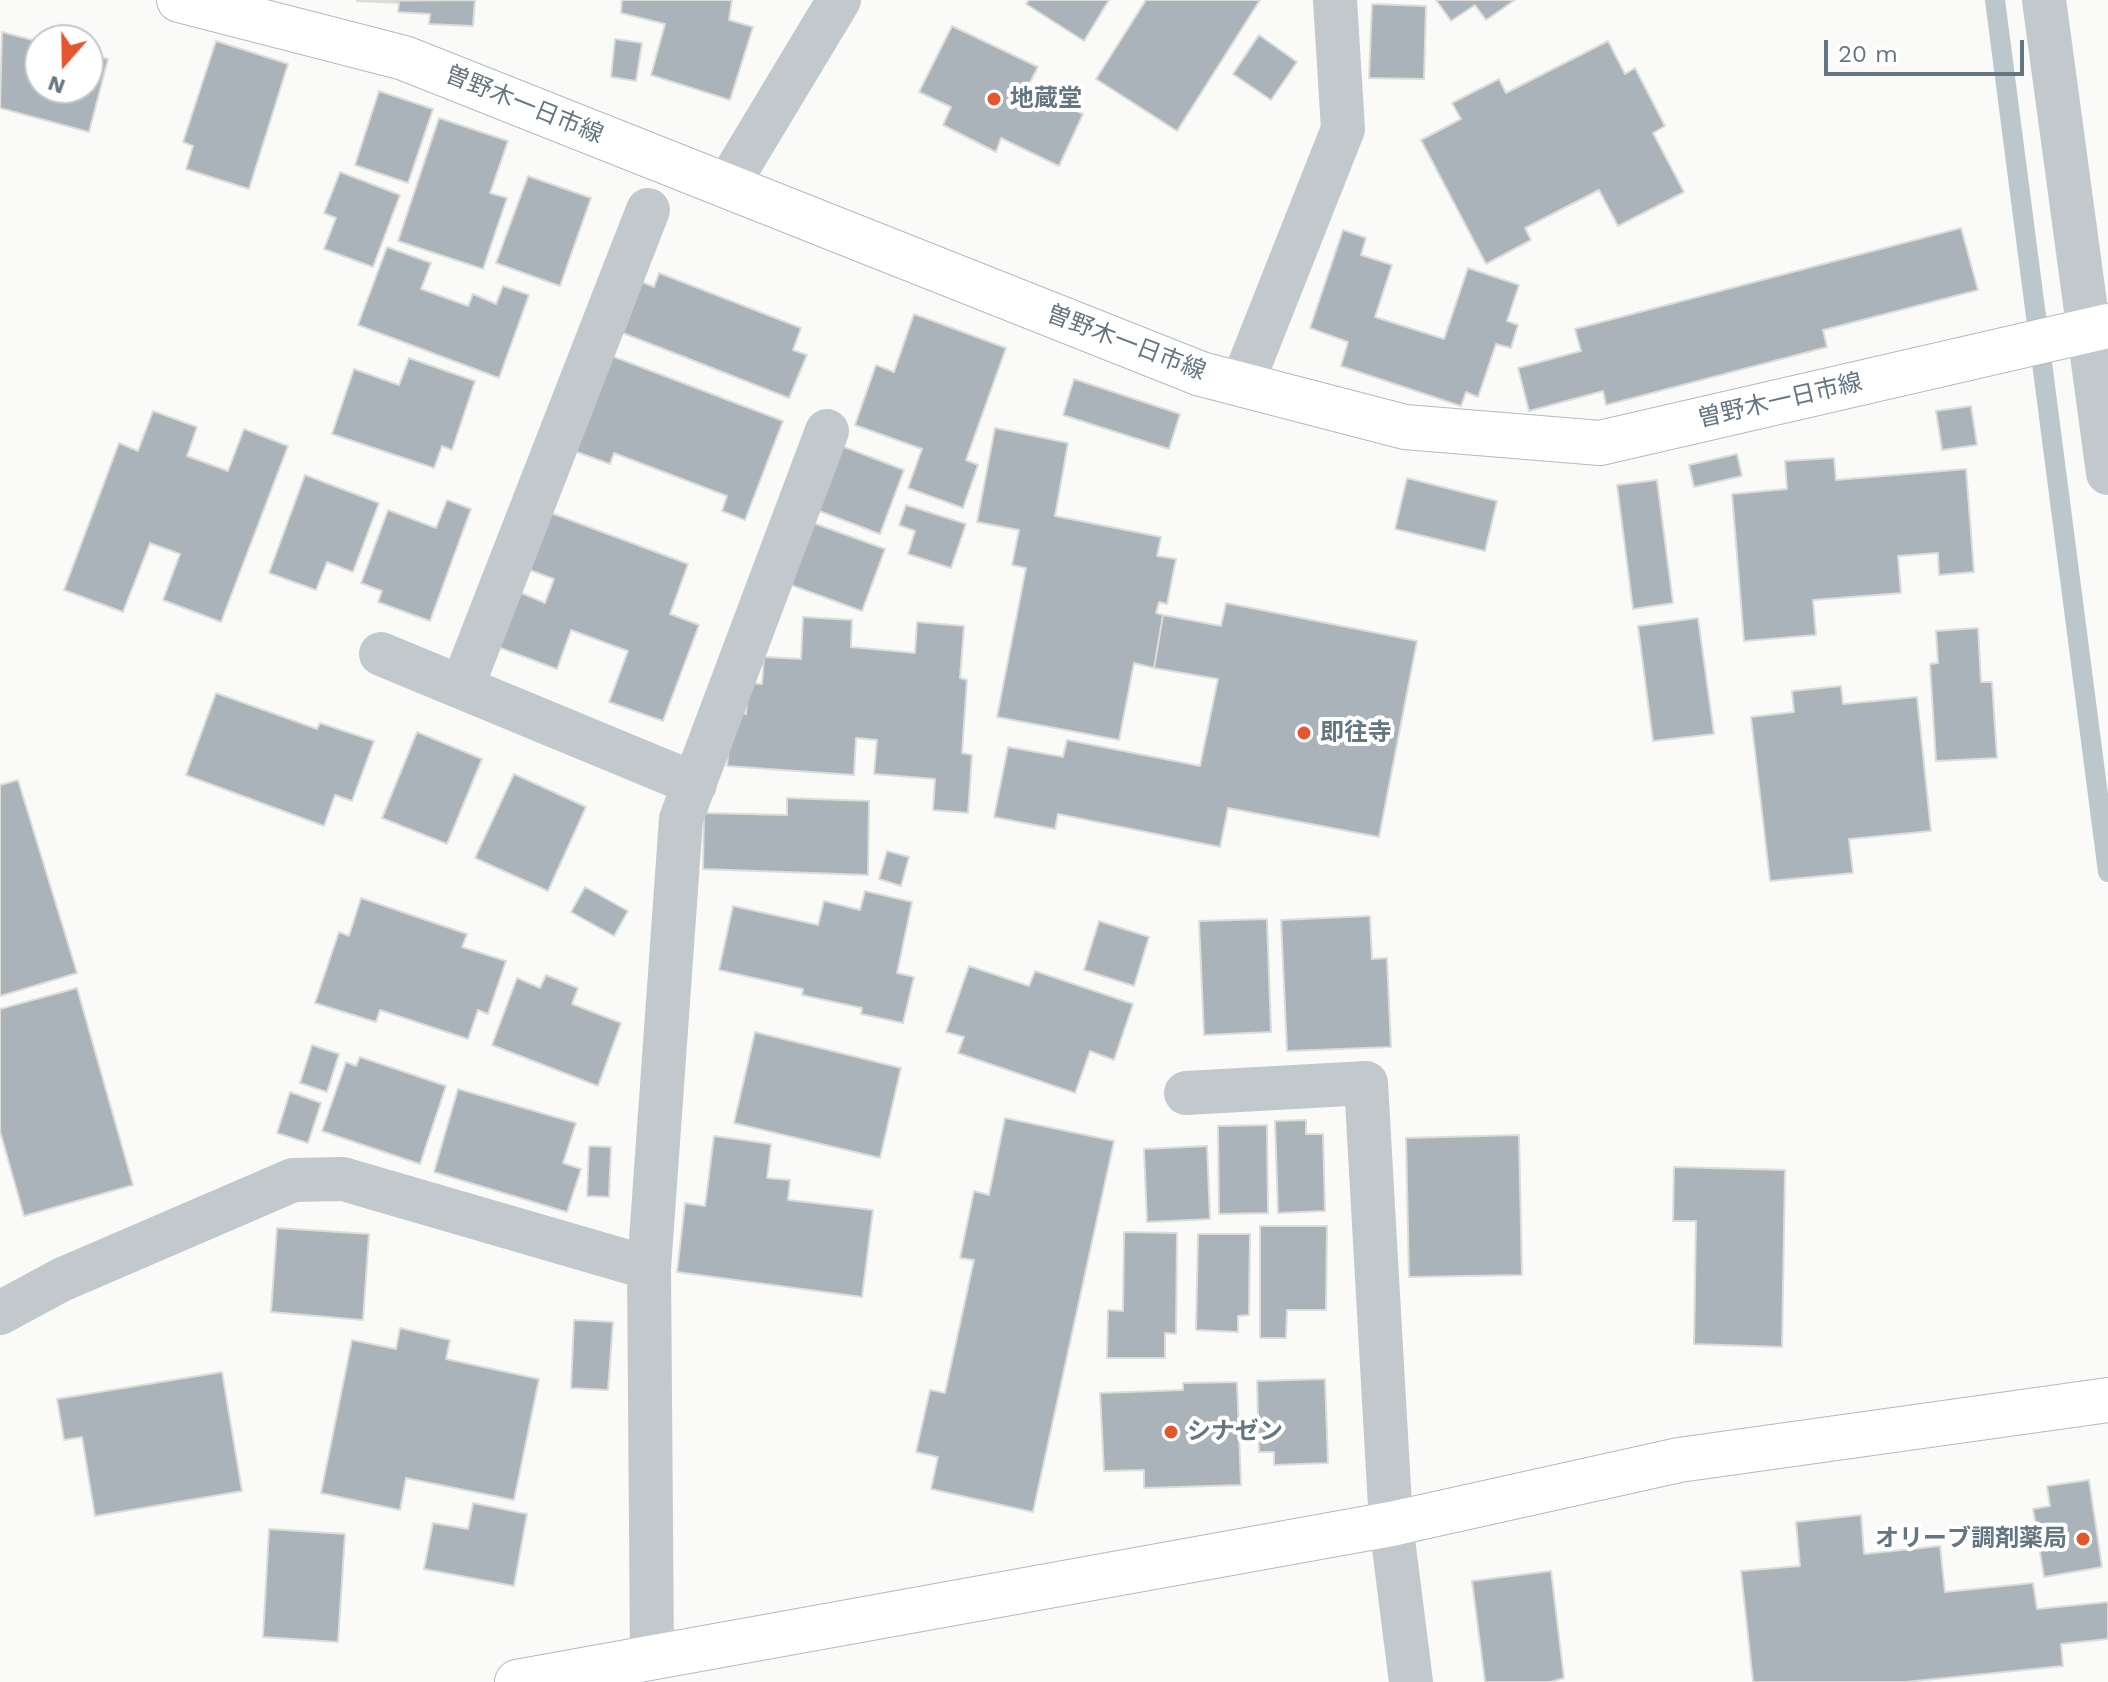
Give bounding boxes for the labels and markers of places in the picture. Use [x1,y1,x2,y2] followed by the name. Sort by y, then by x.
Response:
[1010,85,1082,113] place label: 地蔵堂
[985,90,1003,108] marker: 地蔵堂
[1320,719,1392,747] place label: 即往寺
[1295,724,1313,742] marker: 即往寺
[1187,1418,1283,1446] place label: シナゼン
[1162,1423,1180,1441] marker: シナゼン
[1875,1525,2067,1553] place label: オリーブ調剤薬局
[2074,1530,2092,1548] marker: オリーブ調剤薬局

